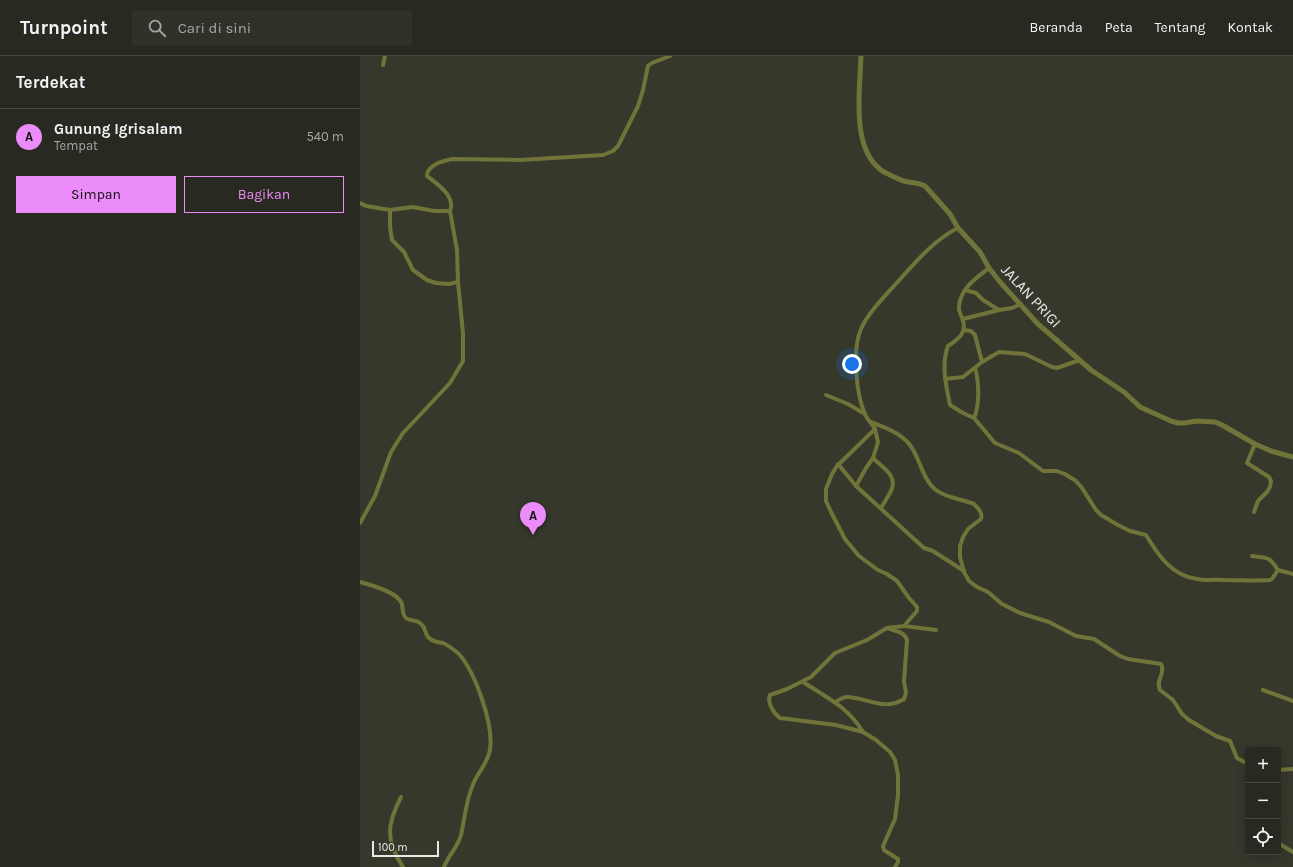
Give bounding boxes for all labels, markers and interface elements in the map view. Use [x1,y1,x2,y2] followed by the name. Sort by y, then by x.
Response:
[132,10,412,46] search box
[20,17,108,39] text: Turnpoint
[146,17,168,39] icon: search
[178,19,251,37] text: Cari di sini
[1030,19,1083,36] text: Beranda
[1105,19,1133,36] text: Peta
[1155,19,1206,36] text: Tentang
[1228,19,1273,36] text: Kontak
[16,72,85,92] text: Terdekat
[54,120,183,138] text: Gunung Igrisalam
[25,129,33,144] text: A
[306,129,344,144] text: 540 m
[54,138,98,153] text: Tempat
[16,176,176,213] button: Simpan
[184,176,344,213] button: Bagikan
[997,261,1065,331] street label: JALAN PRIGI
[842,354,862,374] your location
[520,502,546,535] pin: A
[1245,747,1281,855] map controls
[1245,747,1281,783] button: +
[1245,783,1281,819] button: −
[1245,819,1281,855] button: locate
[372,839,439,858] scale bar
[378,841,408,854] text: 100 m

